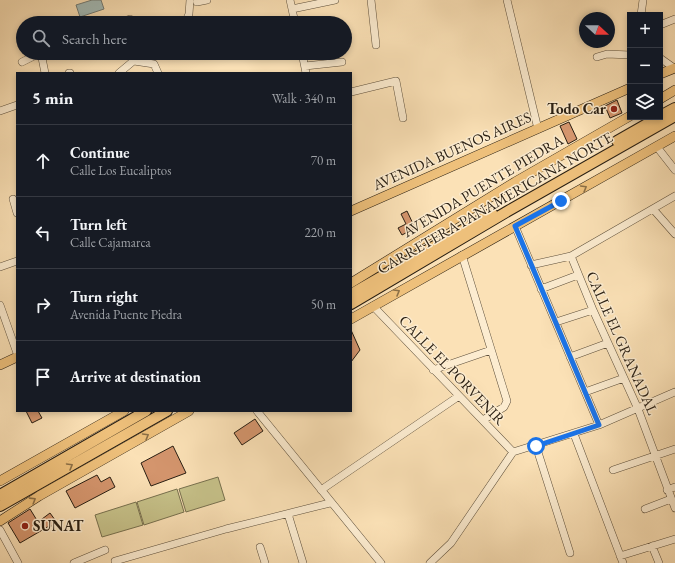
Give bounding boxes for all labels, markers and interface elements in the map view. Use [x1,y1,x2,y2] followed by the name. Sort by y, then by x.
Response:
[579,12,615,48] north arrow
[627,12,663,120] map controls
[627,12,663,48] button: +
[16,16,352,60] search box
[30,27,52,49] icon: search
[62,29,127,48] text: Search here
[627,48,663,84] button: −
[627,84,663,120] button: layers
[32,87,73,109] text: 5 min
[272,90,336,107] text: Walk · 340 m
[547,99,607,118] place label: Todo Car
[609,104,619,114] marker: Todo Car
[369,107,534,194] street label: AVENIDA BUENOS AIRES
[374,127,616,278] street label: CARRETERA PANAMERICANA NORTE
[398,130,567,242] street label: AVENIDA PUENTE PIEDRA
[70,143,130,162] text: Continue
[32,150,54,172] icon: ahead
[311,152,336,169] text: 70 m
[70,162,171,179] text: Calle Los Eucaliptos
[580,186,587,193] one-way arrow
[552,192,570,210] route end
[70,215,127,234] text: Turn left
[32,222,54,244] icon: left
[305,224,336,241] text: 220 m
[70,234,151,251] text: Calle Cajamarca
[582,268,663,418] street label: CALLE EL GRANADAL
[70,287,138,306] text: Turn right
[393,290,400,297] one-way arrow
[32,294,54,316] icon: right
[311,296,336,313] text: 50 m
[70,306,182,323] text: Avenida Puente Piedra
[395,311,510,429] street label: CALLE EL PORVENIR
[32,366,54,388] icon: arrive
[70,367,201,386] text: Arrive at destination
[141,433,149,440] one-way arrow
[527,437,545,455] route start
[66,463,74,470] one-way arrow
[29,498,36,505] one-way arrow
[33,516,84,535] place label: SUNAT
[20,521,30,531] marker: SUNAT

